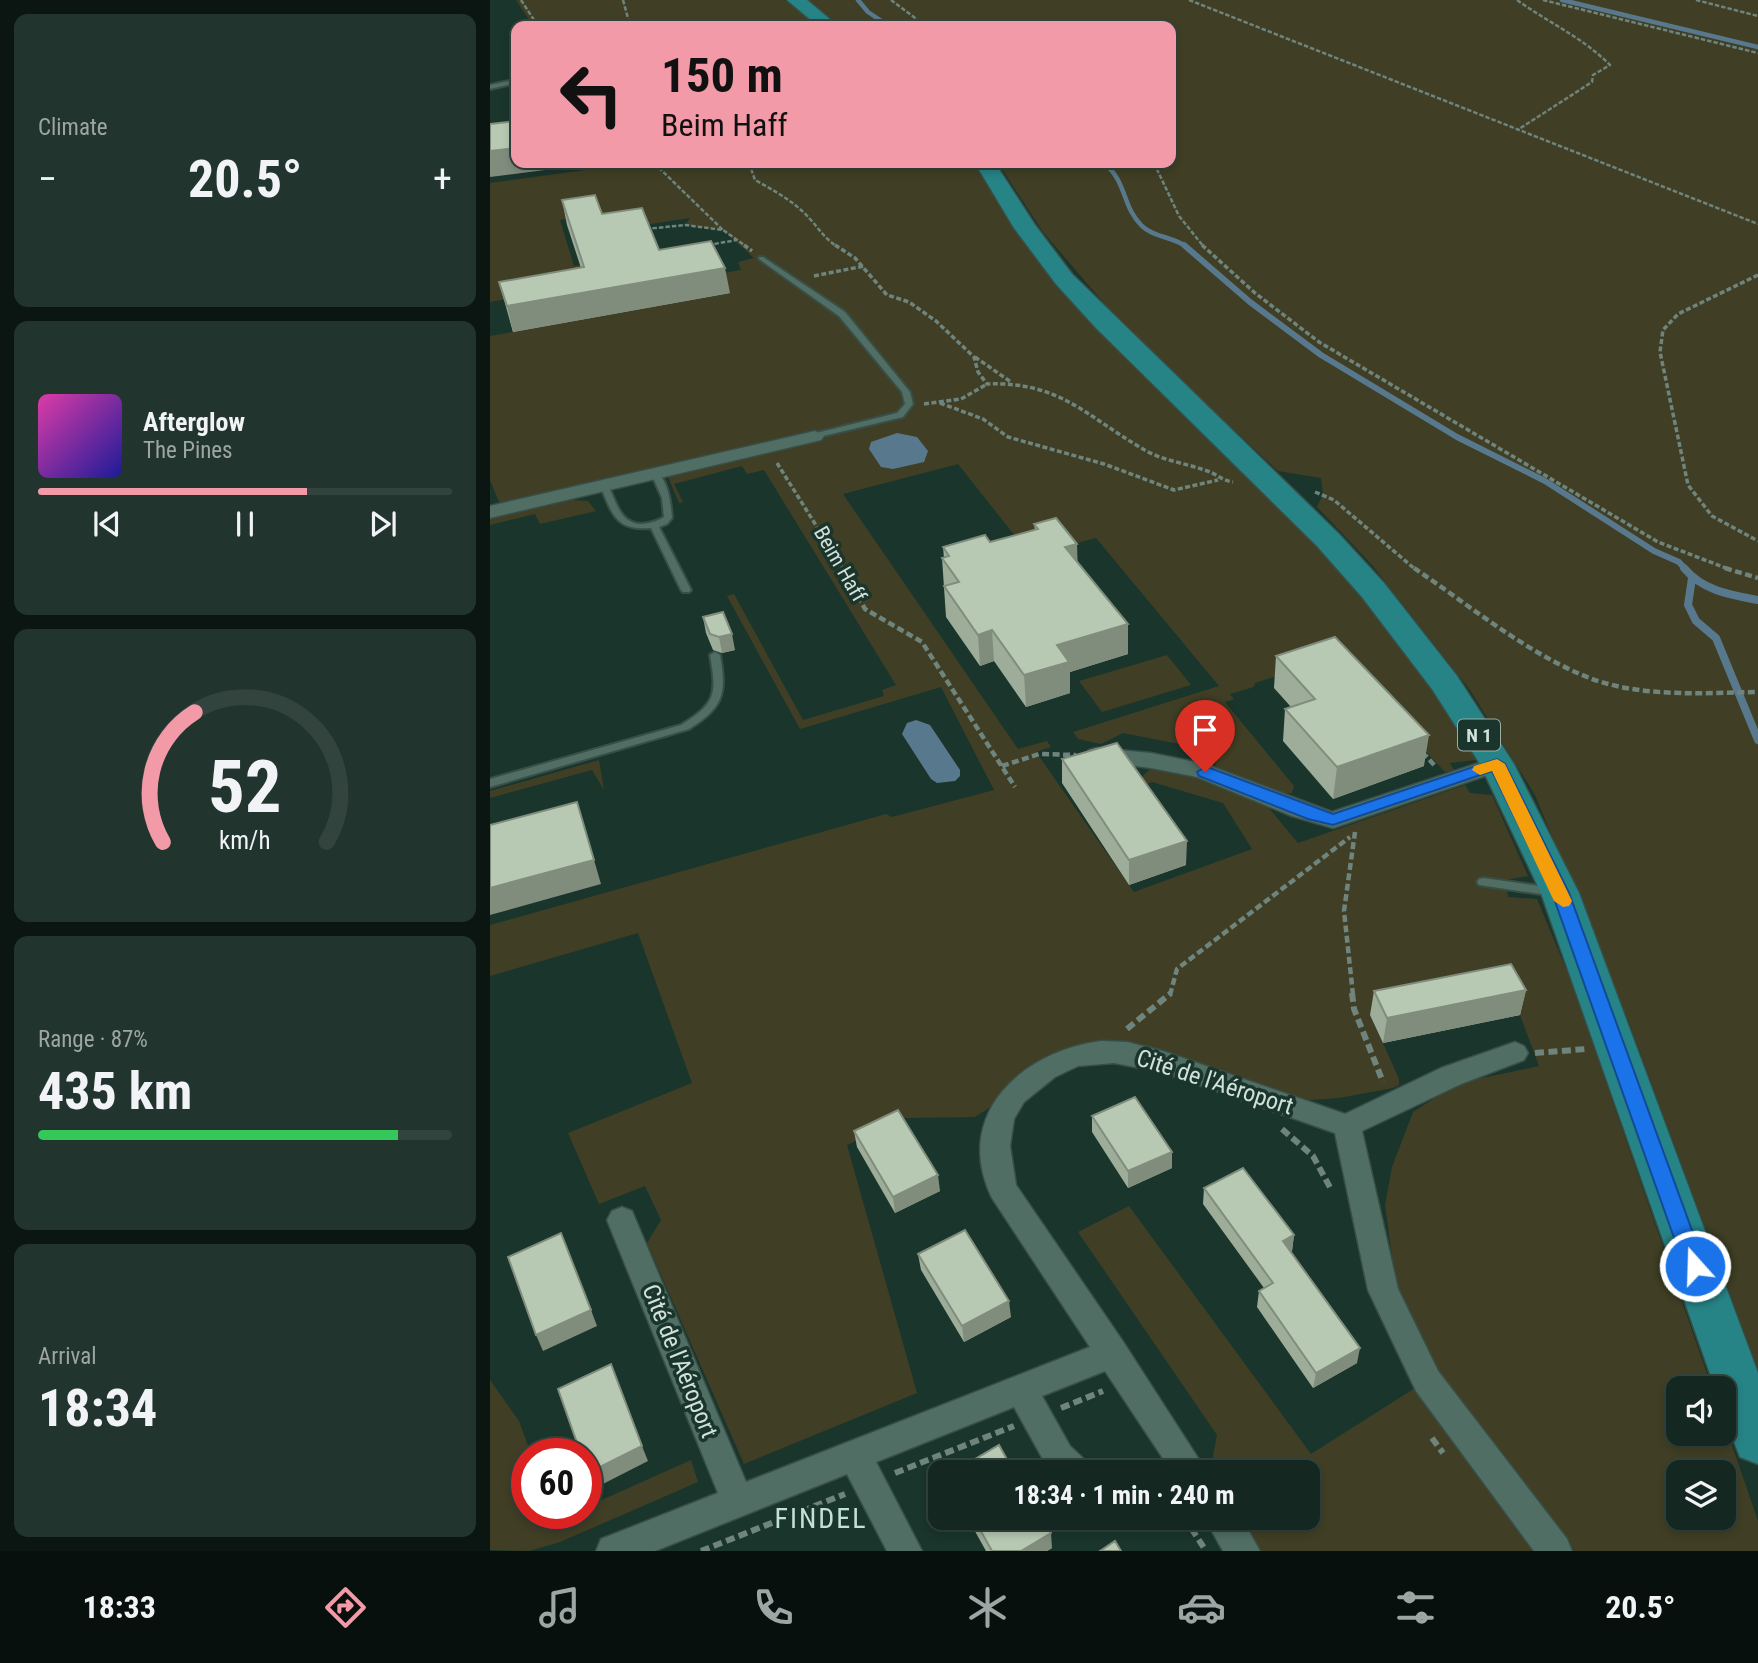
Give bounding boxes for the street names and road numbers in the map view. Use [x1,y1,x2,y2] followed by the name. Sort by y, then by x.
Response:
[809,522,871,606] street label: Beim Haff
[1458,720,1500,750] road number: N 1
[1133,1043,1297,1121] street label: Cité de l'Aéroport
[636,1280,724,1442] street label: Cité de l'Aéroport

